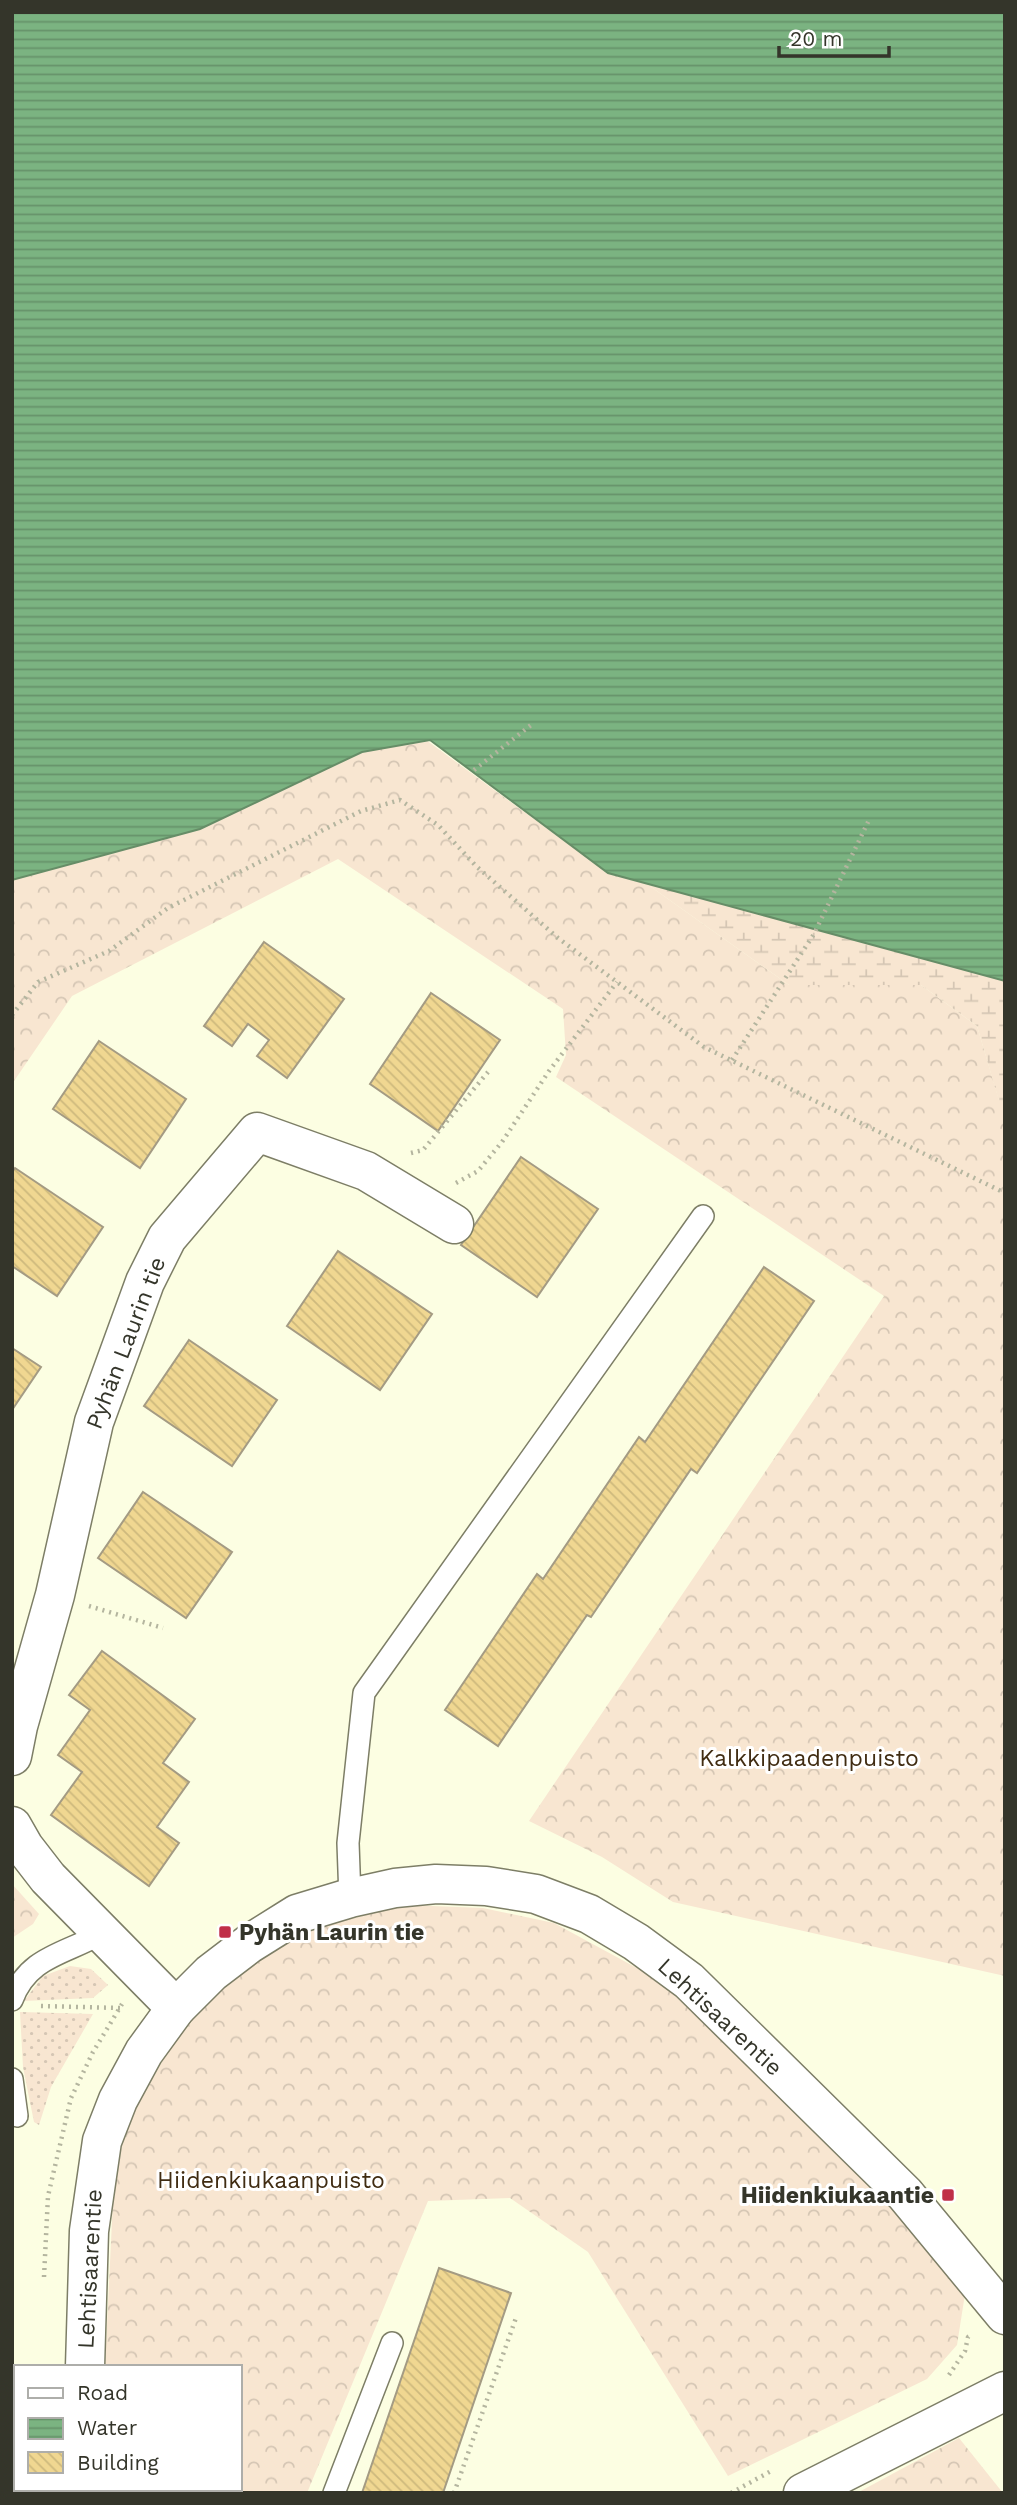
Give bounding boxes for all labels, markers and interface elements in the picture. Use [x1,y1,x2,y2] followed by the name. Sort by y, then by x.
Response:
[779,14,889,58] scale bar
[790,26,842,51] text: 20 m
[81,1253,171,1433] street label: Pyhän Laurin tie
[699,1745,919,1772] park label: Kalkkipaadenpuisto
[239,1919,424,1946] place label: Pyhän Laurin tie
[217,1924,233,1940] marker: Pyhän Laurin tie
[652,1953,788,2081] street label: Lehtisaarentie
[157,2167,385,2194] park label: Hiidenkiukaanpuisto
[741,2182,934,2209] place label: Hiidenkiukaantie
[940,2187,956,2203] marker: Hiidenkiukaantie
[72,2188,108,2350] street label: Lehtisaarentie
[14,2365,242,2491] legend
[77,2380,128,2405] text: Road
[77,2415,138,2440] text: Water
[77,2450,159,2475] text: Building

